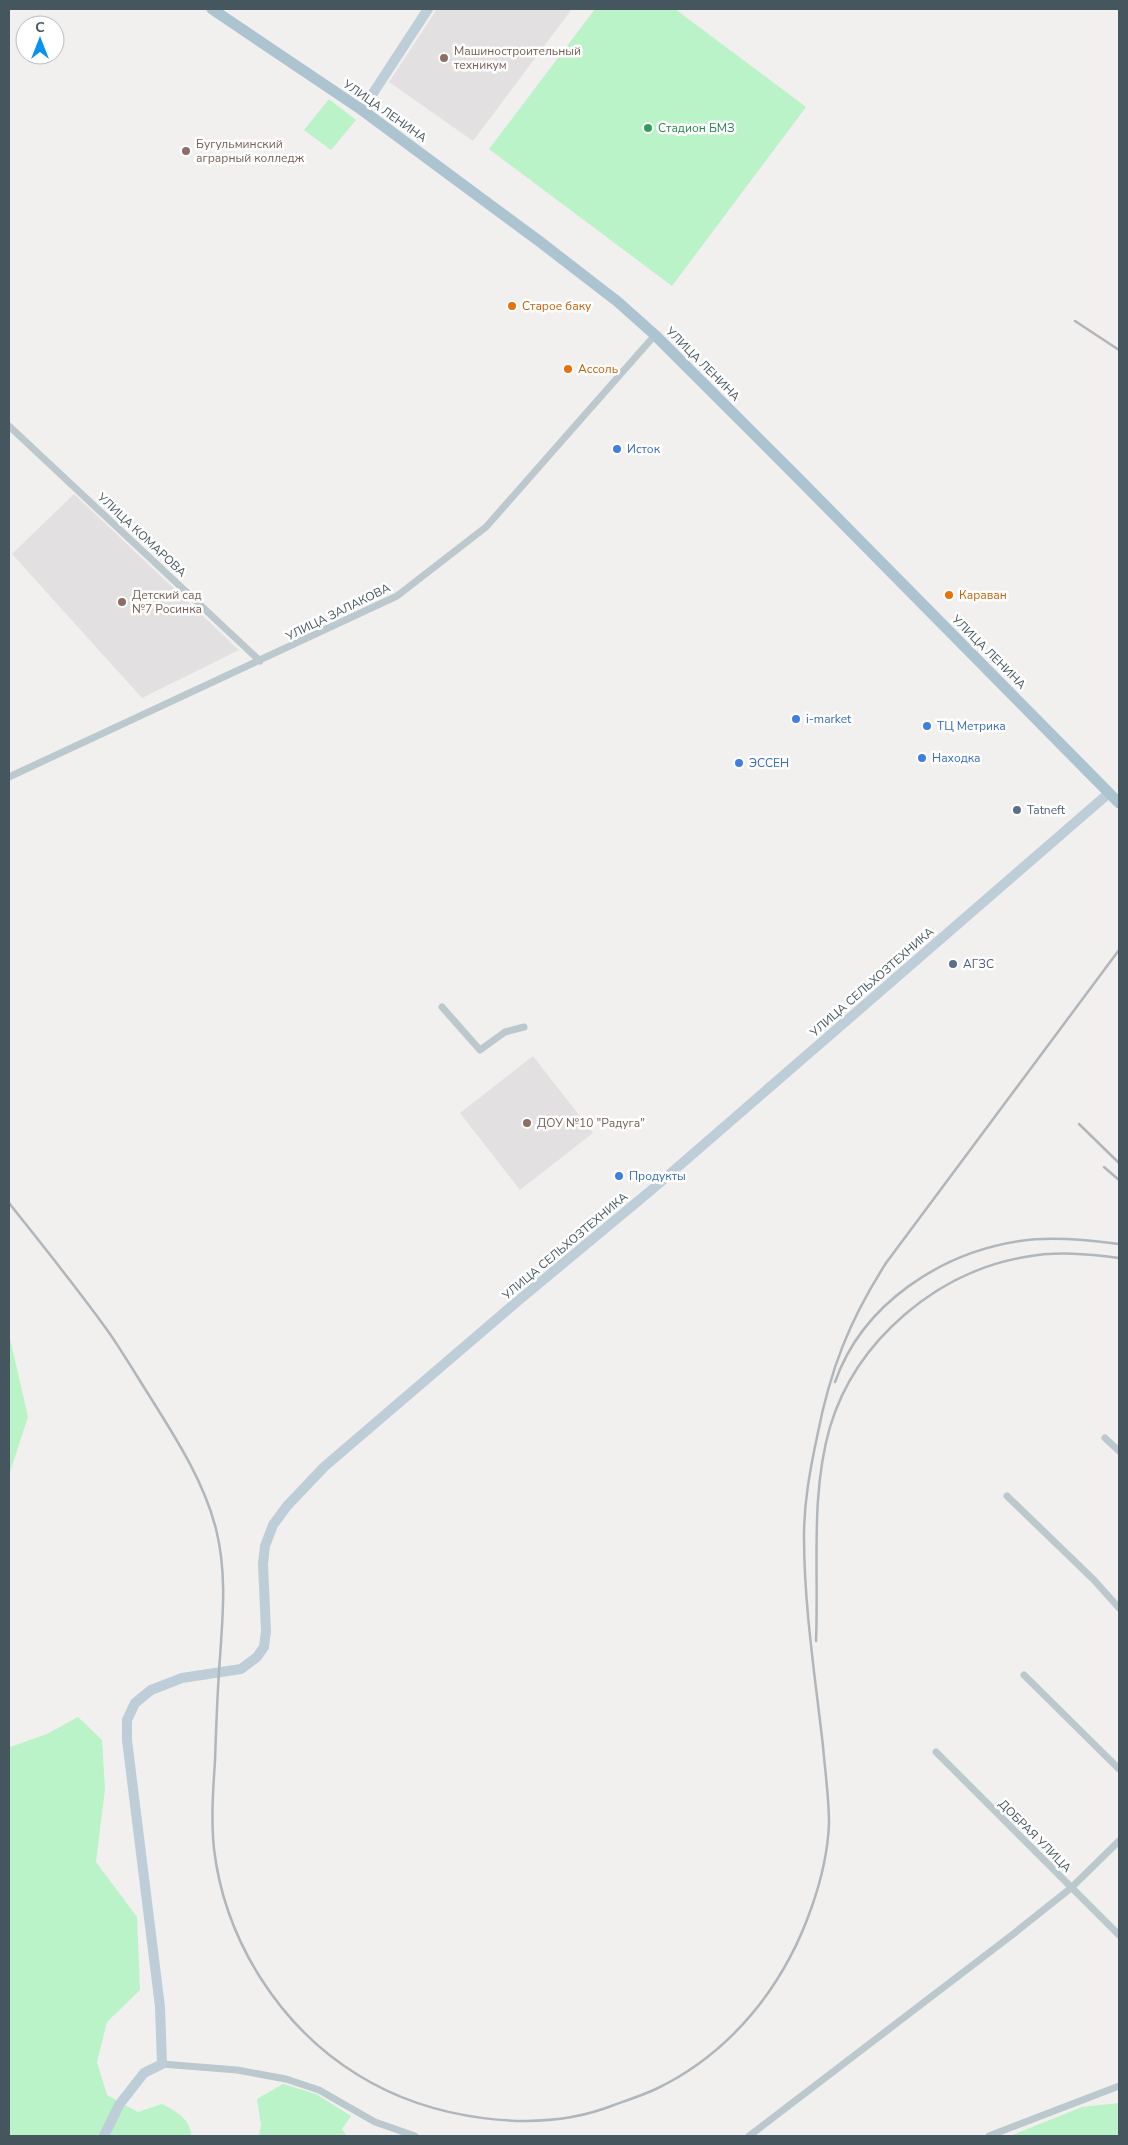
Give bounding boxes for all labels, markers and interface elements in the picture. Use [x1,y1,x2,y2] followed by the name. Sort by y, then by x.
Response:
[15,15,65,65] north arrow
[35,18,45,37] text: С
[454,43,581,73] place label: Машиностроительный техникум
[438,52,450,64] marker: Машиностроительный техникум
[339,76,430,146] street label: УЛИЦА ЛЕНИНА
[658,120,735,136] place label: Стадион БМЗ
[642,122,654,134] marker: Стадион БМЗ
[196,136,305,166] place label: Бугульминский аграрный колледж
[180,145,192,157] marker: Бугульминский аграрный колледж
[522,298,592,314] place label: Старое баку
[506,300,518,312] marker: Старое баку
[662,323,744,405] street label: УЛИЦА ЛЕНИНА
[578,361,618,377] place label: Ассоль
[562,363,574,375] marker: Ассоль
[627,441,661,457] place label: Исток
[611,443,623,455] marker: Исток
[93,489,190,581] street label: УЛИЦА КОМАРОВА
[282,580,393,645] street label: УЛИЦА ЗАЛАКОВА
[132,587,202,617] place label: Детский сад №7 Росинка
[959,587,1007,603] place label: Караван
[943,589,955,601] marker: Караван
[116,596,128,608] marker: Детский сад №7 Росинка
[948,611,1030,693] street label: УЛИЦА ЛЕНИНА
[806,711,852,727] place label: i-market
[790,713,802,725] marker: i-market
[937,718,1006,734] place label: ТЦ Метрика
[921,720,933,732] marker: ТЦ Метрика
[932,750,981,766] place label: Находка
[916,752,928,764] marker: Находка
[749,755,789,771] place label: ЭССЕН
[733,757,745,769] marker: ЭССЕН
[1027,802,1066,818] place label: Tatneft
[1011,804,1023,816] marker: Tatneft
[806,924,937,1041] street label: УЛИЦА СЕЛЬХОЗТЕХНИКА
[963,956,994,972] place label: АГЗС
[947,958,959,970] marker: АГЗС
[537,1115,645,1131] place label: ДОУ №10 "Радуга"
[521,1117,533,1129] marker: ДОУ №10 "Радуга"
[629,1168,686,1184] place label: Продукты
[613,1170,625,1182] marker: Продукты
[498,1189,631,1304] street label: УЛИЦА СЕЛЬХОЗТЕХНИКА
[995,1796,1075,1876] street label: ДОБРАЯ УЛИЦА

